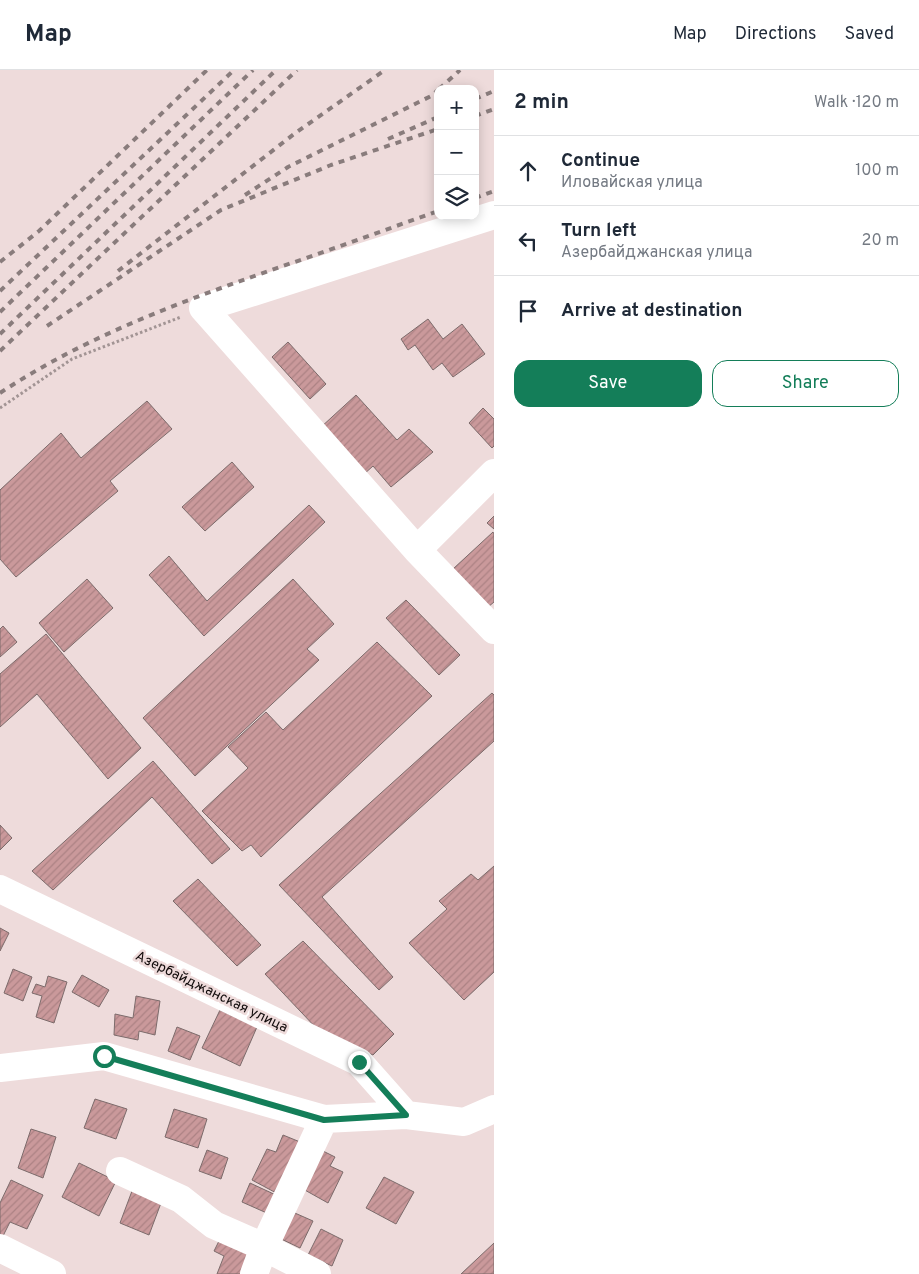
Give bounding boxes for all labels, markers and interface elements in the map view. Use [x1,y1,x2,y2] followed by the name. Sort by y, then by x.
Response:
[25,20,72,50] text: Map
[673,23,707,46] text: Map
[735,23,817,46] text: Directions
[845,23,894,46] text: Saved
[434,85,479,220] map controls
[434,85,479,130] button: +
[514,89,569,116] text: 2 min
[814,93,899,113] text: Walk · 120 m
[434,130,479,175] button: −
[561,149,640,173] text: Continue
[514,157,542,185] icon: ahead
[855,161,899,181] text: 100 m
[561,173,703,193] text: Иловайская улица
[434,175,479,220] button: layers
[561,219,637,243] text: Turn left
[514,227,542,255] icon: left
[862,231,899,251] text: 20 m
[561,243,752,263] text: Азербайджанская улица
[514,297,542,325] icon: arrive
[561,299,742,323] text: Arrive at destination
[514,360,702,407] button: Save
[712,360,899,407] button: Share
[132,948,290,1037] street label: Азербайджанская улица
[93,1045,116,1068] route start
[348,1051,371,1074] route end

